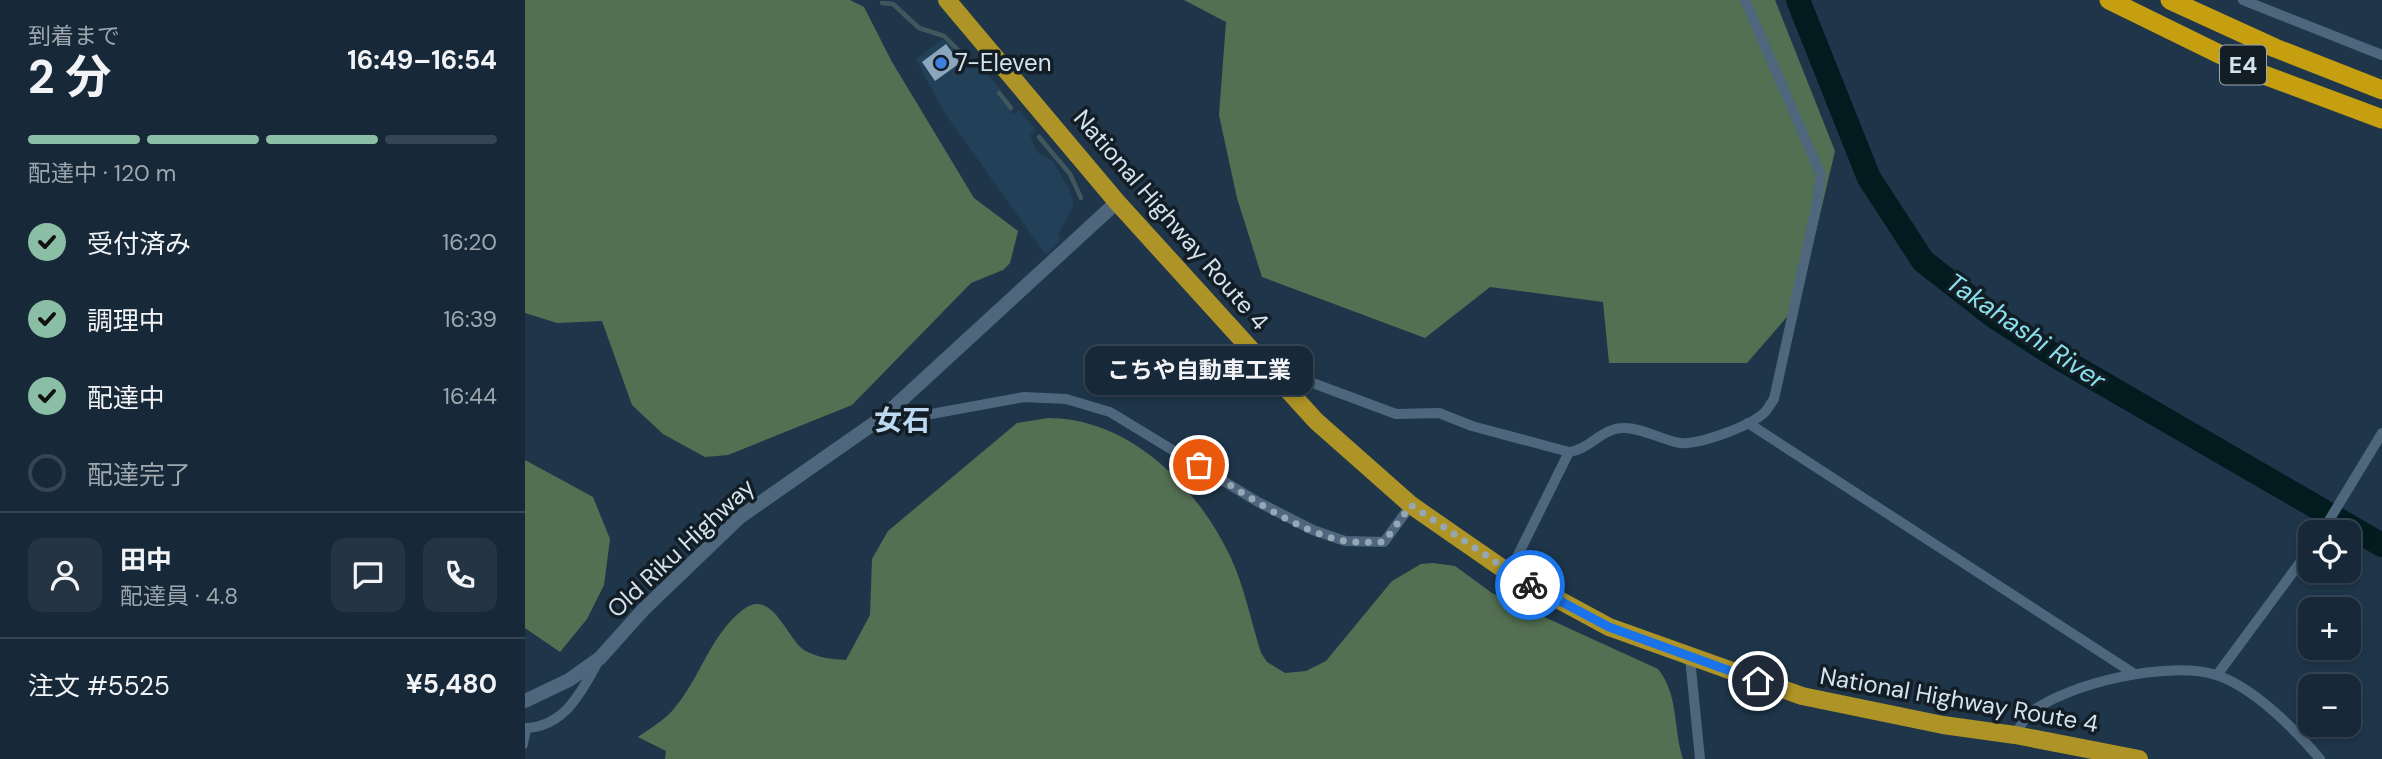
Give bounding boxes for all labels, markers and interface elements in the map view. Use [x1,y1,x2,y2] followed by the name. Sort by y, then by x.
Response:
[28,21,120,51] text: 到着まで
[347,43,497,77] text: 16:49–16:54
[2220,46,2266,85] road number: E4
[28,47,111,107] text: 2 分
[955,47,1052,78] place label: 7-Eleven
[933,55,949,71] marker: 7-Eleven
[1067,103,1276,336] street label: National Highway Route 4
[28,158,176,188] text: 配達中 · 120 m
[28,223,66,261] icon: check
[87,227,191,261] text: 受付済み
[442,227,497,257] text: 16:20
[1940,265,2113,398] water label: Takahashi River
[28,300,66,338] icon: check
[87,304,165,338] text: 調理中
[443,304,497,334] text: 16:39
[1085,346,1313,395] callout: こちや自動車工業
[1107,355,1291,385] text: こちや自動車工業
[28,377,66,415] icon: check
[87,381,165,415] text: 配達中
[443,381,497,411] text: 16:44
[874,402,930,439] district label: 女石
[1169,435,1229,495] pin
[1180,446,1218,484] icon: bag
[87,458,191,492] text: 配達完了
[600,471,761,624] street label: Old Riku Highway
[2298,520,2361,737] map controls
[2298,520,2361,583] button: locate
[28,538,102,612] button: person
[331,538,405,612] button: chat
[423,538,497,612] button: phone
[120,543,172,577] text: 田中
[1495,550,1565,620] courier
[1511,566,1549,604] icon: bike
[120,581,238,611] text: 配達員 · 4.8
[2298,597,2361,660] button: +
[1728,651,1788,711] pin
[1818,660,2101,739] street label: National Highway Route 4
[1739,662,1777,700] icon: home
[406,667,497,701] text: ¥5,480
[28,669,170,703] text: 注文 #5525
[2298,674,2361,737] button: −

